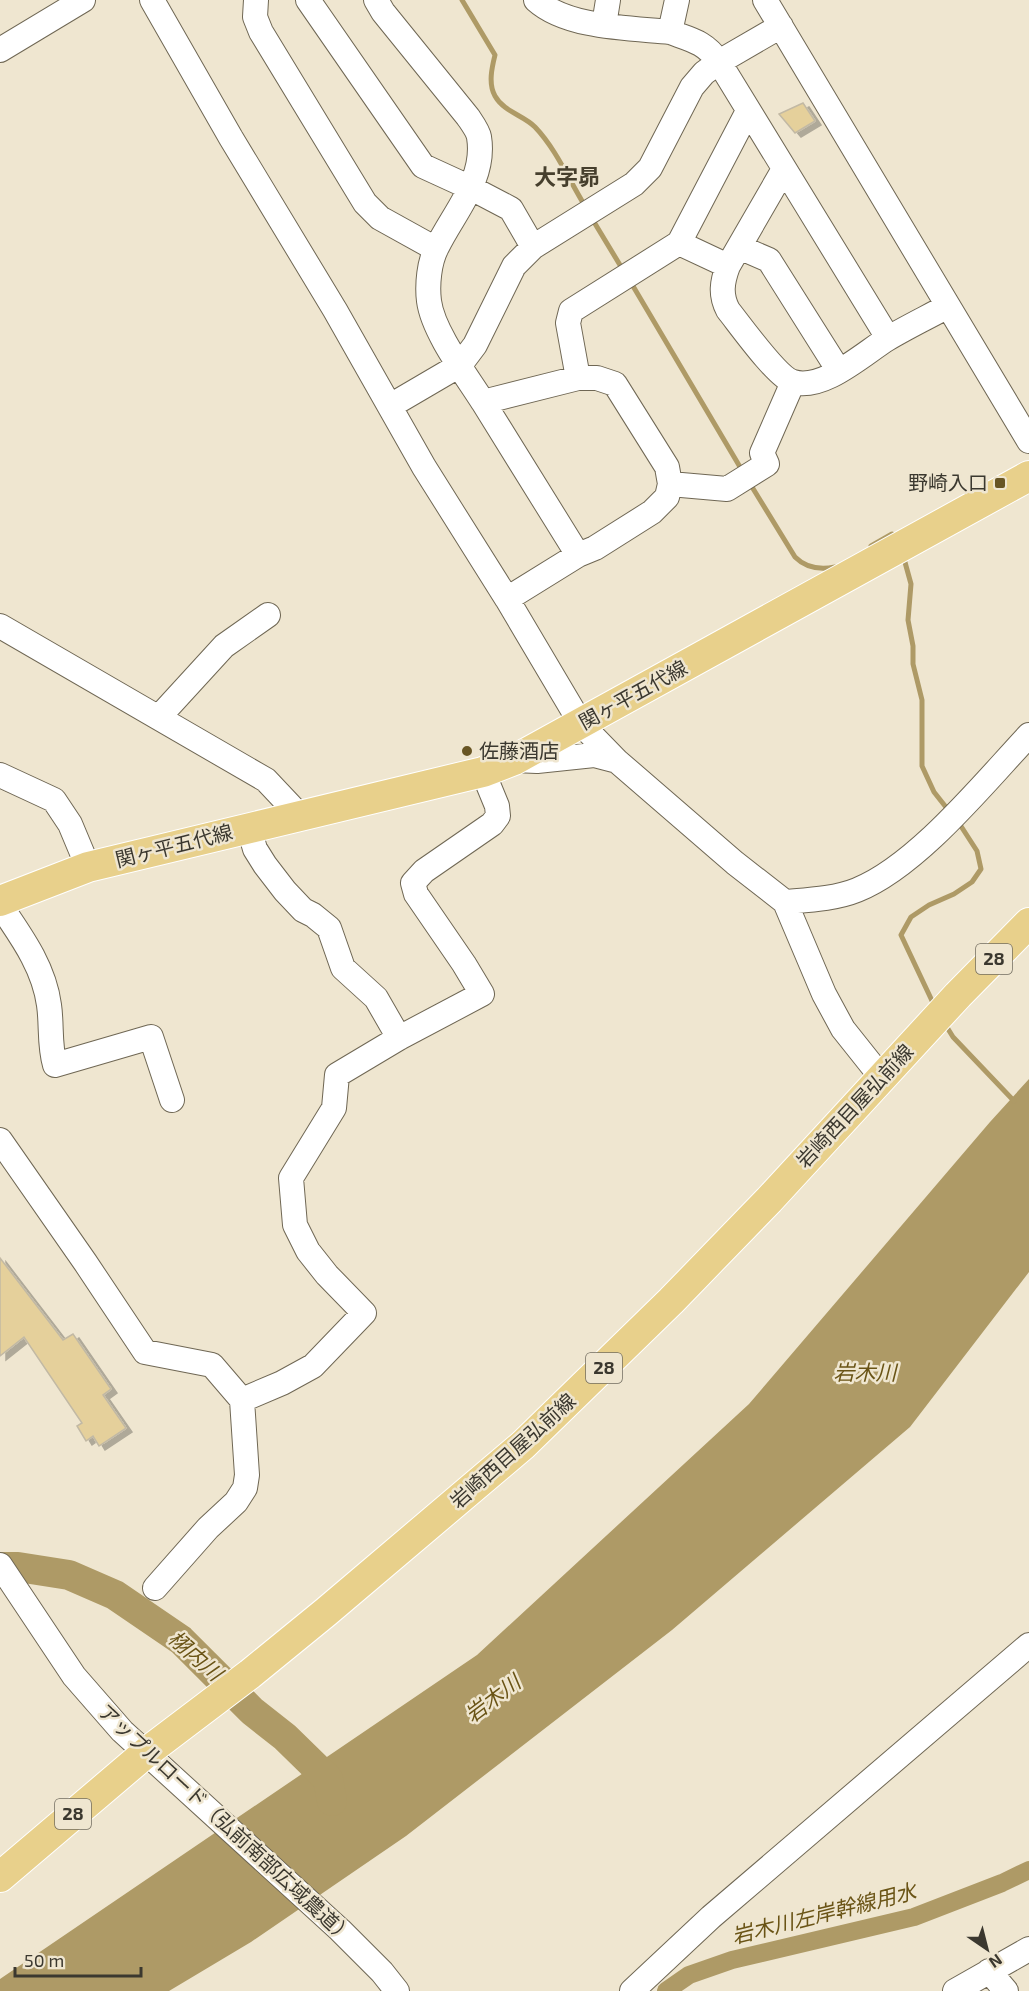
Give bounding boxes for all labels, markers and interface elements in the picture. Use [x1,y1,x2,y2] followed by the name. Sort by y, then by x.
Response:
[534,163,600,189] district label: 大字昴
[908,470,988,494] place label: 野崎入口
[993,476,1007,490] marker: 野崎入口
[574,655,691,734] street label: 関ヶ平五代線
[479,738,559,762] place label: 佐藤酒店
[460,744,474,758] marker: 佐藤酒店
[113,819,235,871] street label: 関ヶ平五代線
[976,944,1012,974] road number: 28
[791,1039,918,1172] street label: 岩崎西目屋弘前線
[586,1353,622,1383] road number: 28
[834,1359,898,1384] water label: 岩木川
[445,1388,580,1513] street label: 岩崎西目屋弘前線
[164,1625,229,1686] water label: 栩内川
[459,1668,526,1727] water label: 岩木川
[94,1699,359,1948] street label: アップルロード（弘前南部広域農道）
[55,1799,91,1829] road number: 28
[729,1877,920,1948] water label: 岩木川左岸幹線用水
[957,1919,1017,1979] north arrow
[15,1940,141,1978] scale bar
[24,1949,64,1971] text: 50 m
[986,1951,1006,1973] text: N

